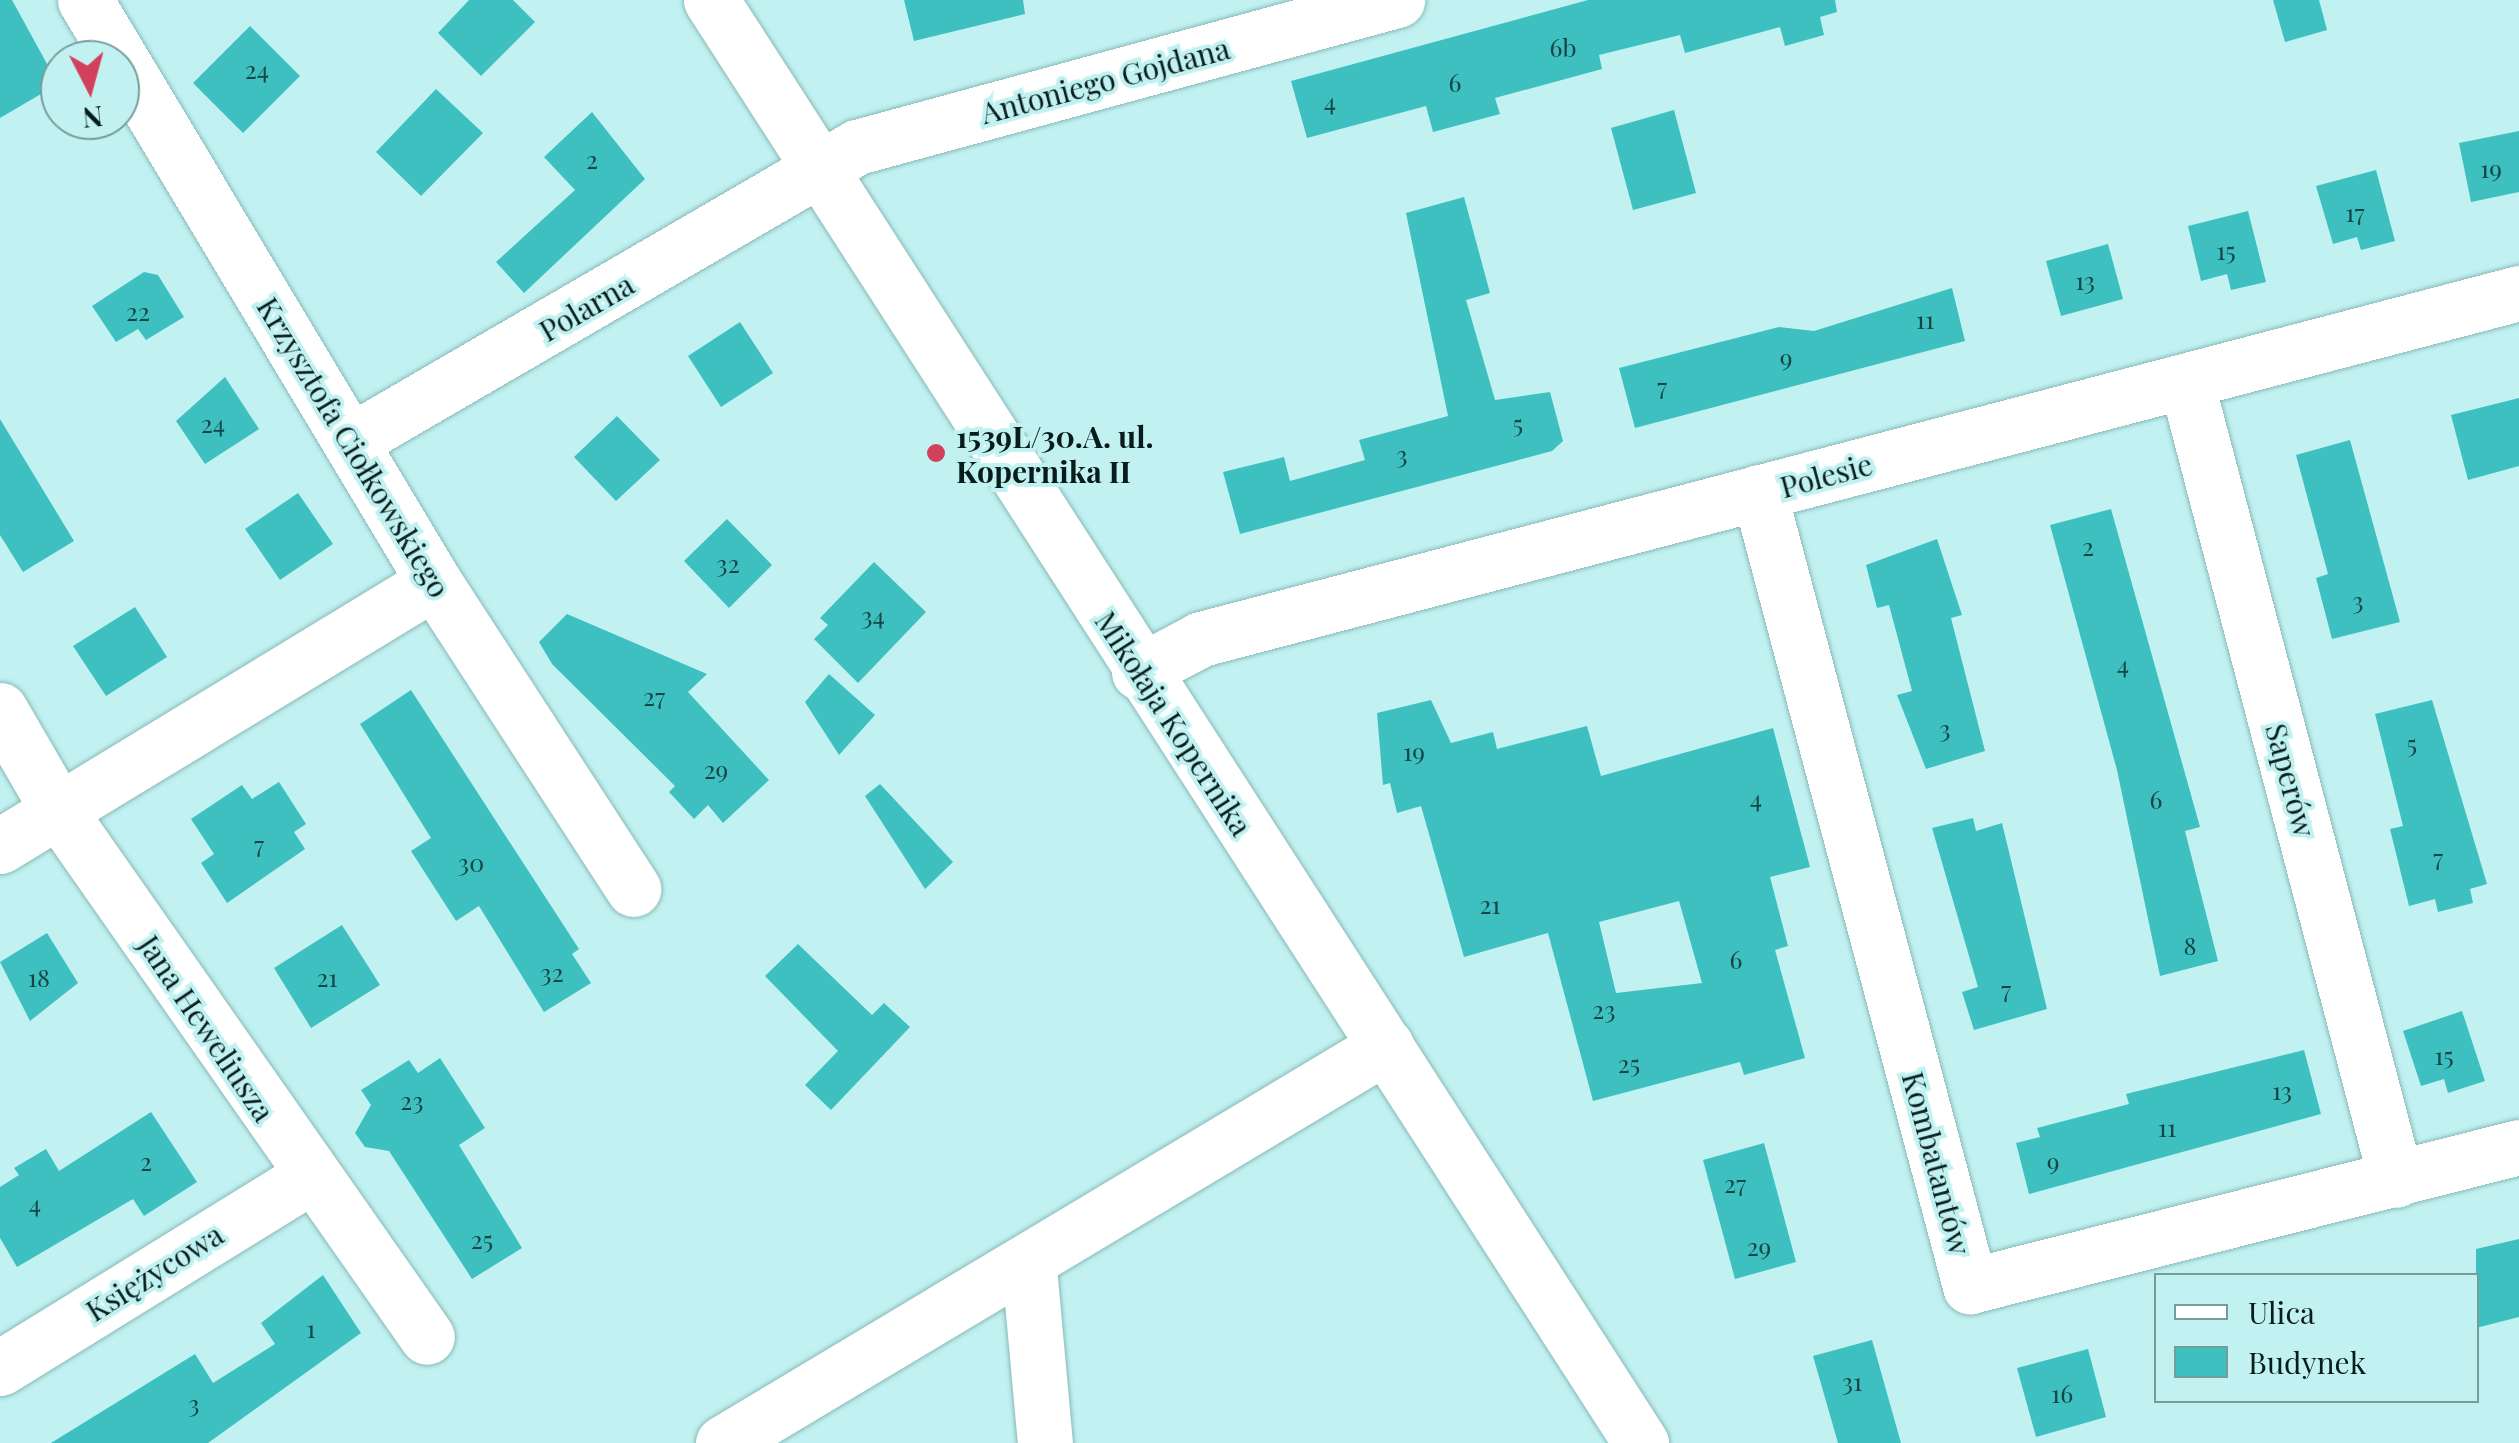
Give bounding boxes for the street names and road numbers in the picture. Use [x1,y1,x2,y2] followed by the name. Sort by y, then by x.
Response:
[977,29,1233,131] street label: Antoniego Gojdana
[532,266,640,348] street label: Polarna
[250,290,458,604] street label: Krzysztofa Ciołkowskiego
[1776,445,1876,505] street label: Polesie
[1088,604,1260,842] street label: Mikołaja Kopernika
[2259,719,2323,841] street label: Saperów
[131,928,283,1128] street label: Jana Heweliusza
[1895,1068,1979,1258] street label: Kombatantów
[79,1216,229,1328] street label: Księżycowa

